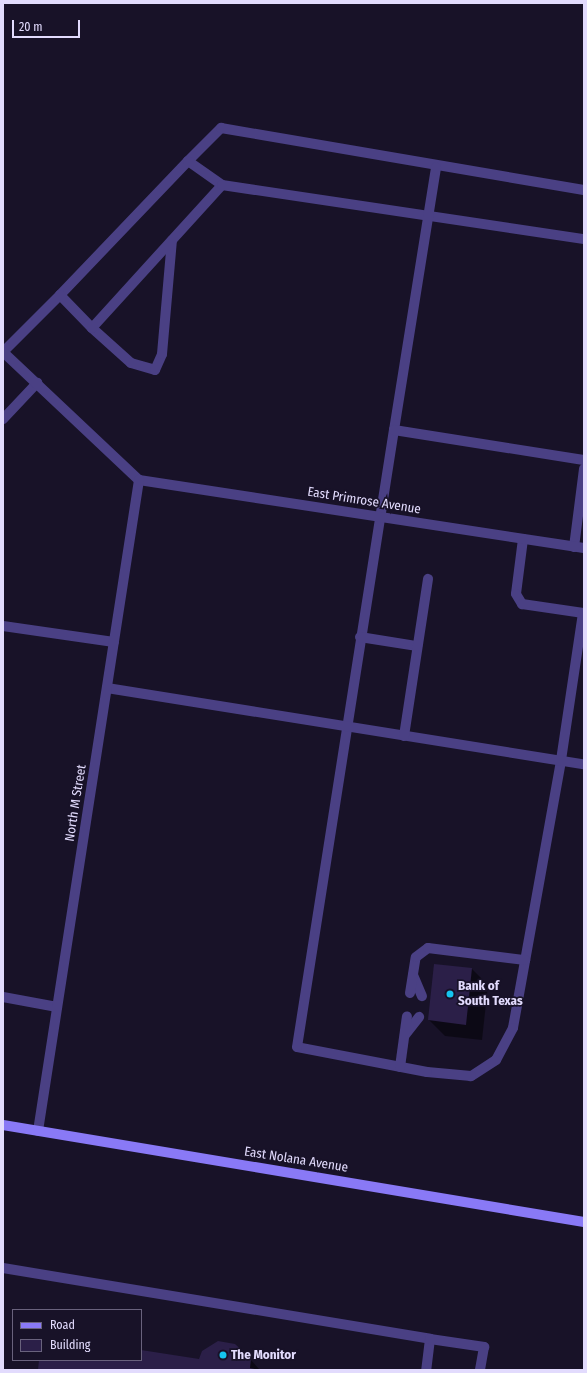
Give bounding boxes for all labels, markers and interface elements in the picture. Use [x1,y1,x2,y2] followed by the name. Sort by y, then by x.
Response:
[14,12,82,38] scale bar
[19,20,43,34] text: 20 m
[306,484,422,518] street label: East Primrose Avenue
[62,763,90,843] street label: North M Street
[458,979,523,1010] place label: Bank of South Texas
[445,989,455,999] marker: Bank of South Texas
[243,1144,349,1176] street label: East Nolana Avenue
[12,1309,142,1361] legend
[50,1318,75,1332] text: Road
[50,1338,90,1352] text: Building
[231,1347,296,1363] place label: The Monitor
[218,1350,228,1360] marker: The Monitor

